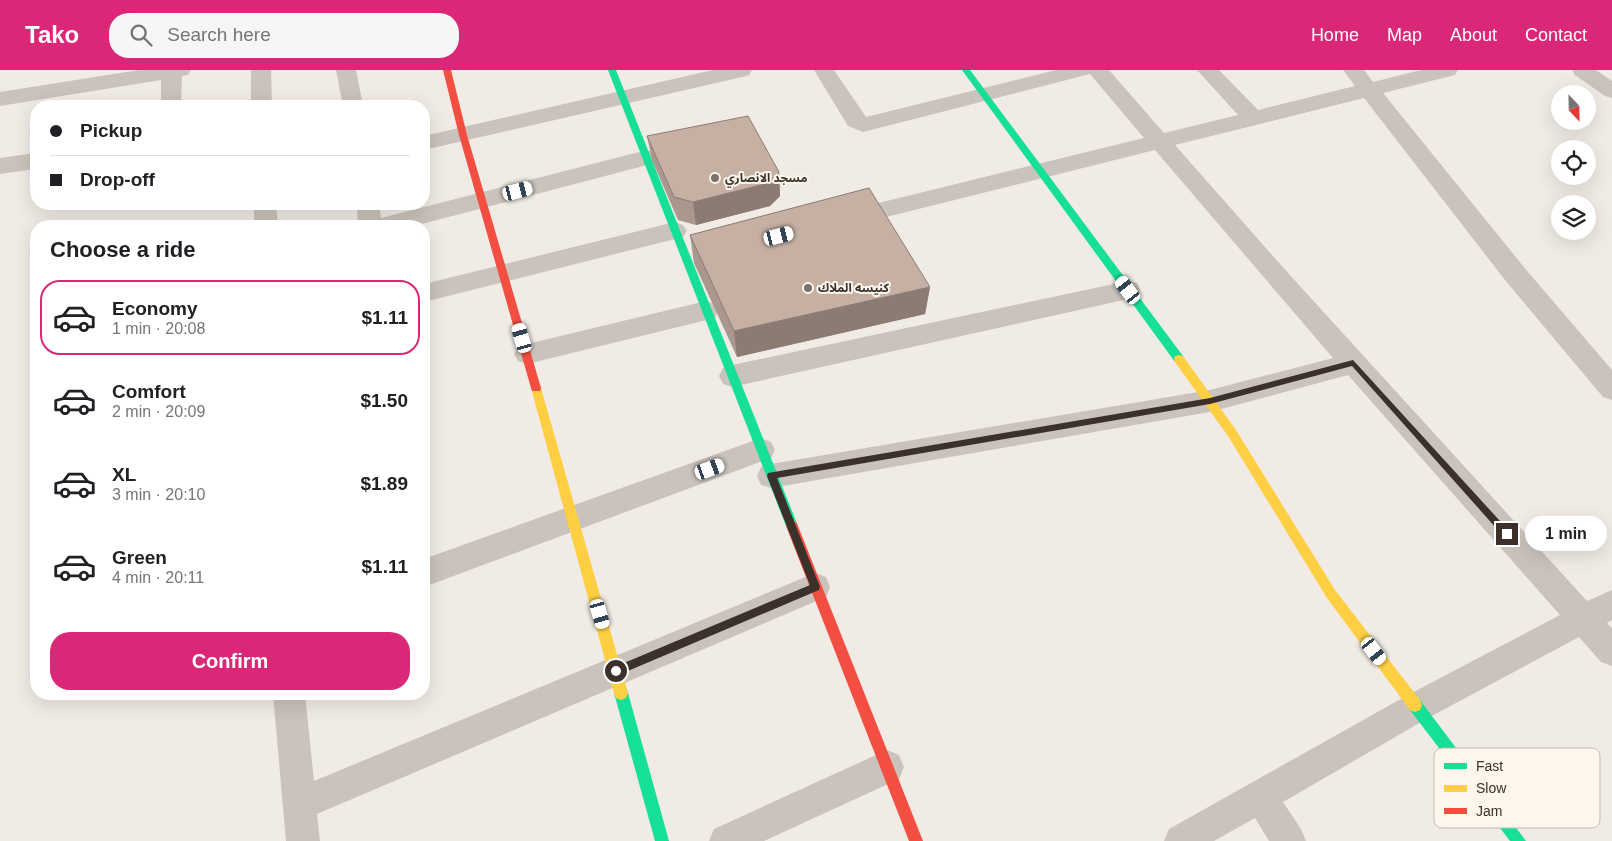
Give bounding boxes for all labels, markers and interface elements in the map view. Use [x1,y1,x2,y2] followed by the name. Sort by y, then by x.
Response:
[109,13,459,58] search box
[25,21,79,48] text: Tako
[127,21,155,49] icon: search
[167,24,271,45] text: Search here
[1311,25,1359,45] text: Home
[1387,25,1422,45] text: Map
[1450,25,1497,45] text: About
[1525,25,1587,45] text: Contact
[1551,85,1596,130] north arrow
[1551,85,1596,240] map controls
[80,120,142,141] text: Pickup
[1551,140,1596,185] button: locate
[80,169,155,190] text: Drop-off
[725,171,808,188] place label: مسجد الانصاري
[709,172,721,184] marker: مسجد الانصاري
[501,180,534,202] car
[1551,195,1596,240] button: layers
[762,225,795,247] car
[50,237,195,262] text: Choose a ride
[1112,274,1143,306] car
[818,281,889,295] place label: كنيسه الملاك
[802,282,814,294] marker: كنيسه الملاك
[52,295,97,340] icon: car
[112,298,198,319] text: Economy
[362,307,408,328] text: $1.11
[112,320,205,337] text: 1 min · 20:08
[510,322,533,354] car
[52,378,97,423] icon: car
[112,381,186,402] text: Comfort
[360,390,408,411] text: $1.50
[112,403,205,420] text: 2 min · 20:09
[693,457,726,481] car
[52,461,97,506] icon: car
[112,464,136,485] text: XL
[360,473,408,494] text: $1.89
[112,486,205,503] text: 3 min · 20:10
[1524,516,1607,552] callout: 1 min
[1496,523,1518,545] route end
[1545,525,1587,542] text: 1 min
[52,544,97,589] icon: car
[112,547,167,568] text: Green
[362,556,408,577] text: $1.11
[112,569,204,586] text: 4 min · 20:11
[588,598,611,630] car
[50,632,410,690] button: Confirm
[1358,635,1389,667] car
[605,660,627,682] route start
[1434,748,1600,828] legend
[1476,758,1503,774] text: Fast
[1476,780,1507,796] text: Slow
[1476,803,1502,819] text: Jam

